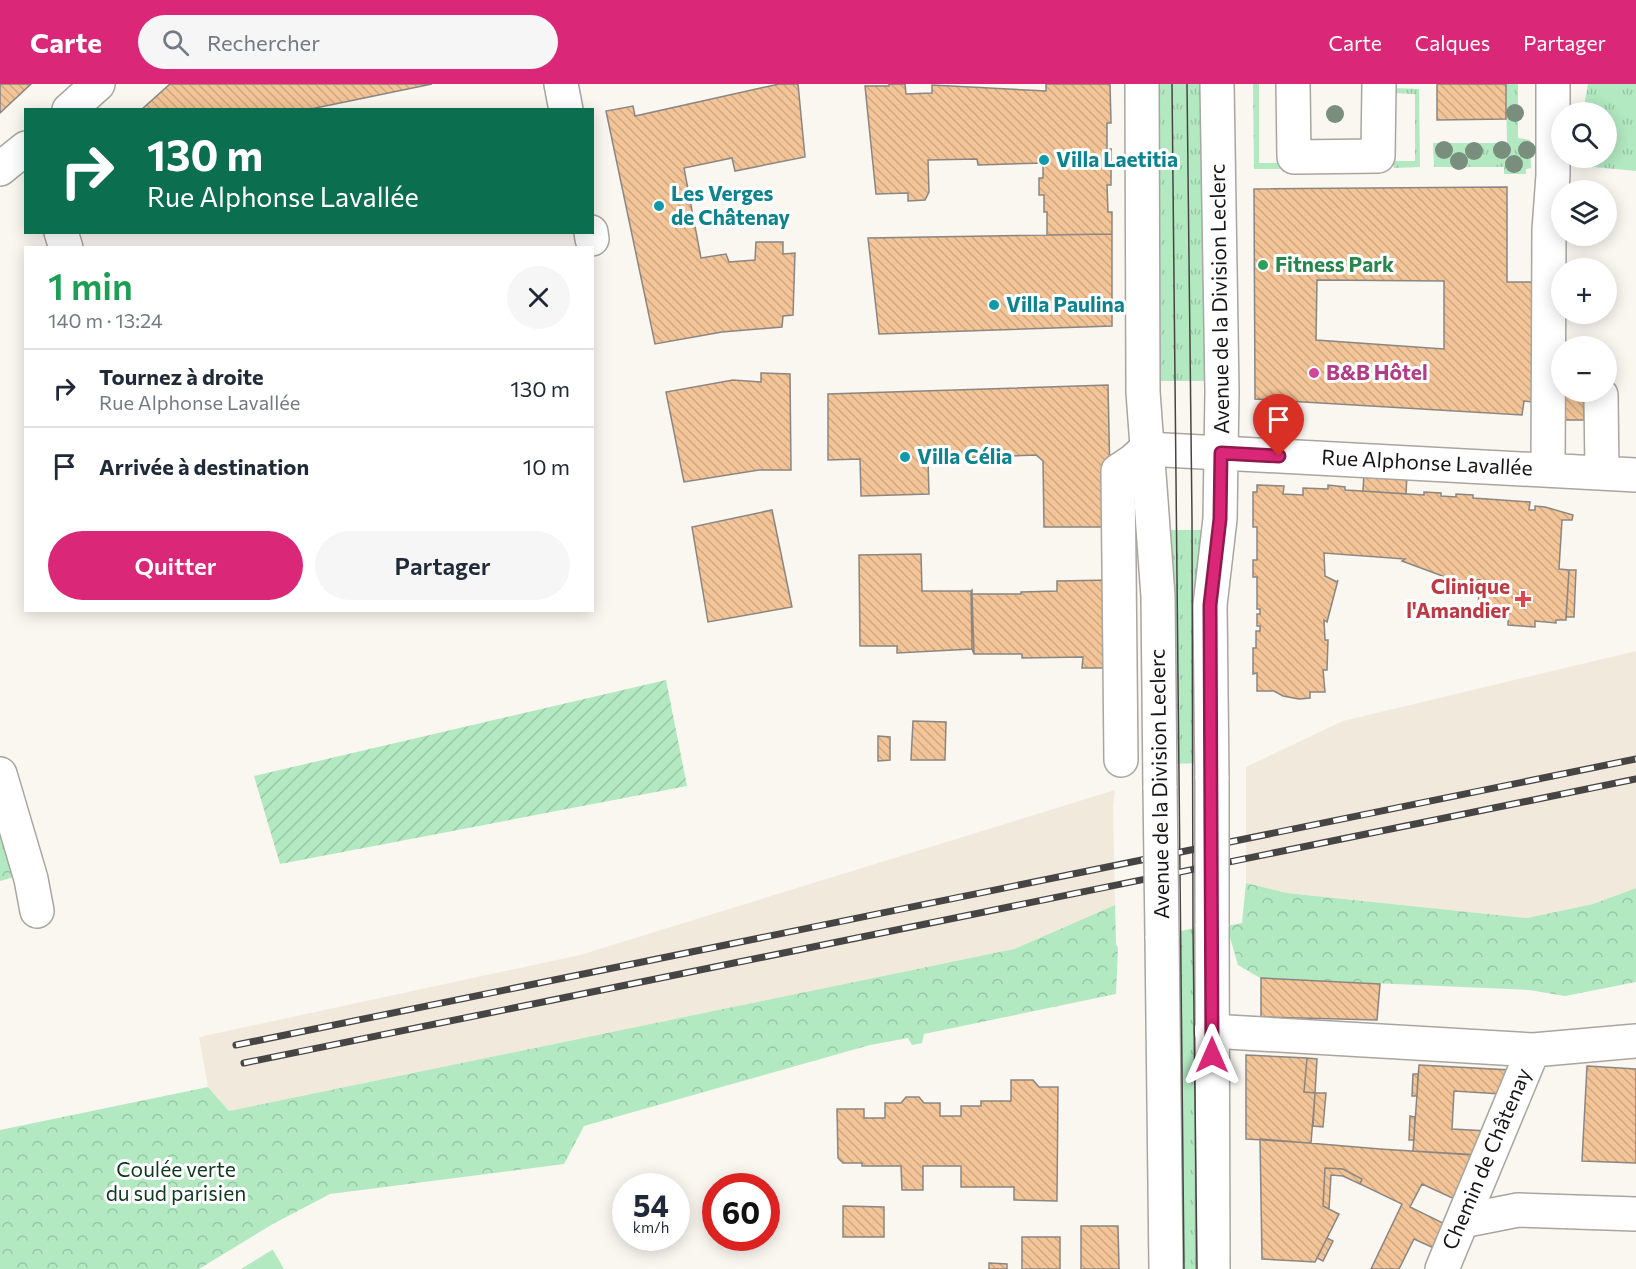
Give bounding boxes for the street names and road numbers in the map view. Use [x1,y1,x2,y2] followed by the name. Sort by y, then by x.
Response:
[1204,164,1233,434] street label: Avenue de la Division Leclerc
[1321,443,1533,480] street label: Rue Alphonse Lavallée
[1144,649,1173,919] street label: Avenue de la Division Leclerc
[1436,1064,1535,1253] street label: Chemin de Châtenay

